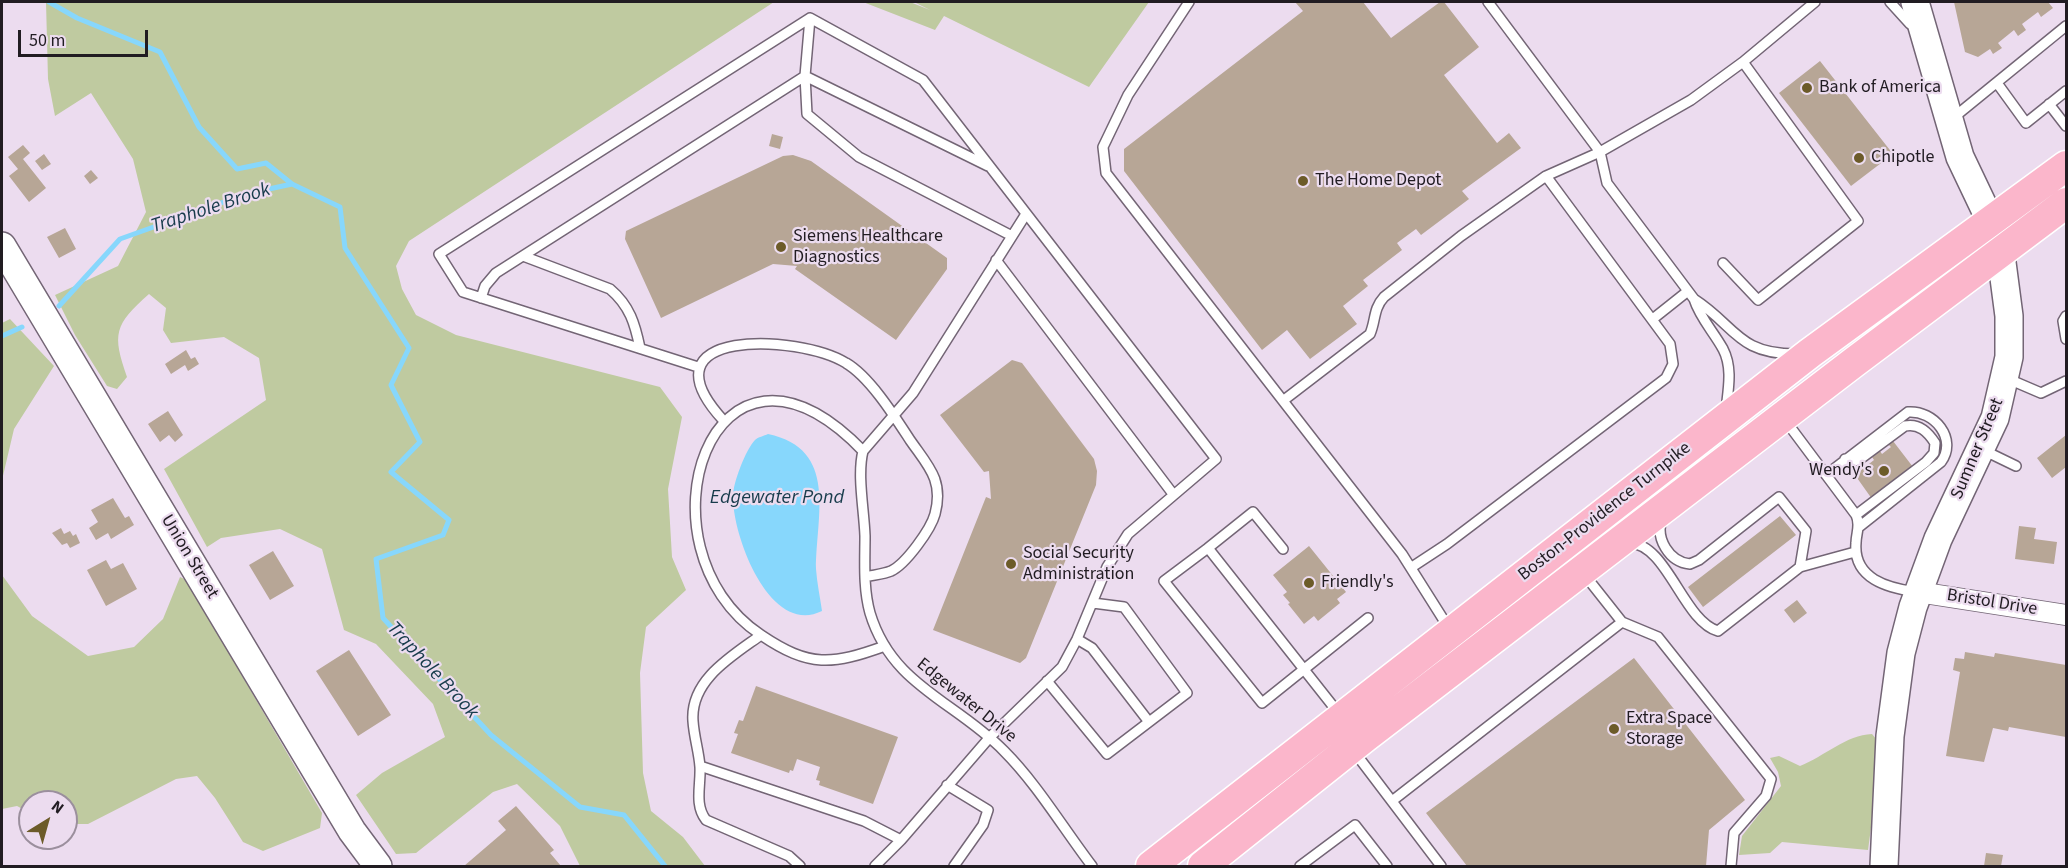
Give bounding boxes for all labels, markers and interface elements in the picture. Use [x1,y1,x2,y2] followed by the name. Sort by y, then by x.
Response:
[21,18,152,56] scale bar
[29,28,65,53] text: 50 m
[1819,77,1941,99] place label: Bank of America
[1800,81,1814,95] marker: Bank of America
[1871,147,1935,169] place label: Chipotle
[1852,151,1866,165] marker: Chipotle
[1315,170,1441,192] place label: The Home Depot
[1296,174,1310,188] marker: The Home Depot
[148,178,274,240] water label: Traphole Brook
[793,226,943,268] place label: Siemens Healthcare Diagnostics
[774,240,788,254] marker: Siemens Healthcare Diagnostics
[1947,395,2009,503] street label: Sumner Street
[1514,438,1696,586] street label: Boston-Providence Turnpike
[1809,460,1872,482] place label: Wendy's
[1877,464,1891,478] marker: Wendy's
[710,487,844,511] water label: Edgewater Pond
[155,511,223,603] street label: Union Street
[1023,543,1134,586] place label: Social Security Administration
[1004,557,1018,571] marker: Social Security Administration
[1321,572,1394,594] place label: Friendly's
[1302,576,1316,590] marker: Friendly's
[1945,585,2039,621] street label: Bristol Drive
[381,617,483,725] water label: Traphole Brook
[912,654,1020,748] street label: Edgewater Drive
[1626,708,1712,750] place label: Extra Space Storage
[1607,722,1621,736] marker: Extra Space Storage
[18,790,78,850] north arrow
[47,795,68,819] text: N

